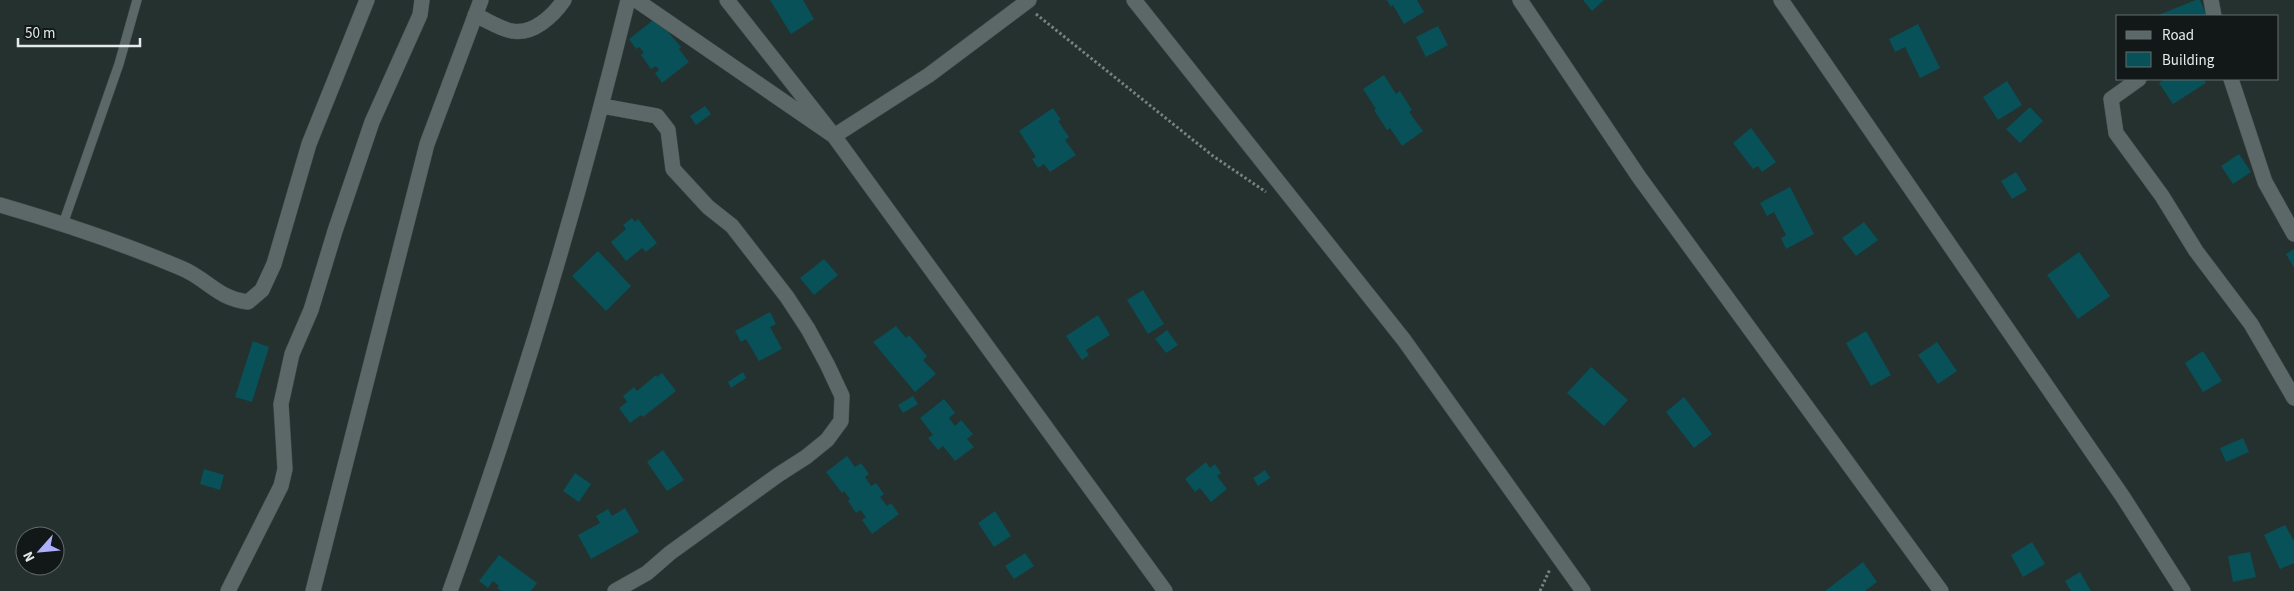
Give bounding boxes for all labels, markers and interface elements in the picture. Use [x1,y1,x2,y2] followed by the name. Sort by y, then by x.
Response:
[18,15,140,47] scale bar
[2116,15,2279,80] legend
[25,23,55,44] text: 50 m
[2162,25,2194,46] text: Road
[2162,50,2215,71] text: Building
[15,526,65,576] north arrow
[18,548,40,565] text: N

